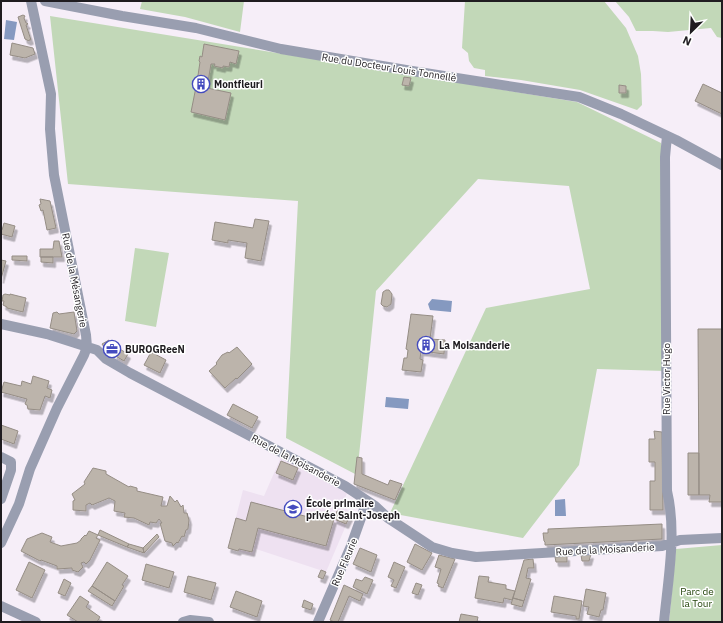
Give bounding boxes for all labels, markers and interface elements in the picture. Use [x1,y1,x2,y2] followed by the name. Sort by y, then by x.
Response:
[671,12,711,52] north arrow
[680,33,693,49] text: N
[321,50,458,85] street label: Rue du Docteur Louis Tonnellé
[191,74,211,94] building icon: Montfleuri
[214,78,263,91] place label: Montfleuri
[59,232,90,329] street label: Rue de la Mésangerie
[416,335,436,355] building icon: La Moisanderie
[102,339,122,359] office icon: BUROGReeN
[439,339,510,352] place label: La Moisanderie
[660,342,673,415] street label: Rue Victor Hugo
[125,343,185,356] place label: BUROGReeN
[249,431,343,490] street label: Rue de la Moisanderie
[306,495,400,522] place label: École primaire privée Saint-Joseph
[283,499,303,519] school or university icon: École primaire privée Saint-Joseph
[328,536,361,588] street label: Rue Fleurie
[555,540,655,559] street label: Rue de la Moisanderie
[680,585,714,610] park label: Parc de la Tour

